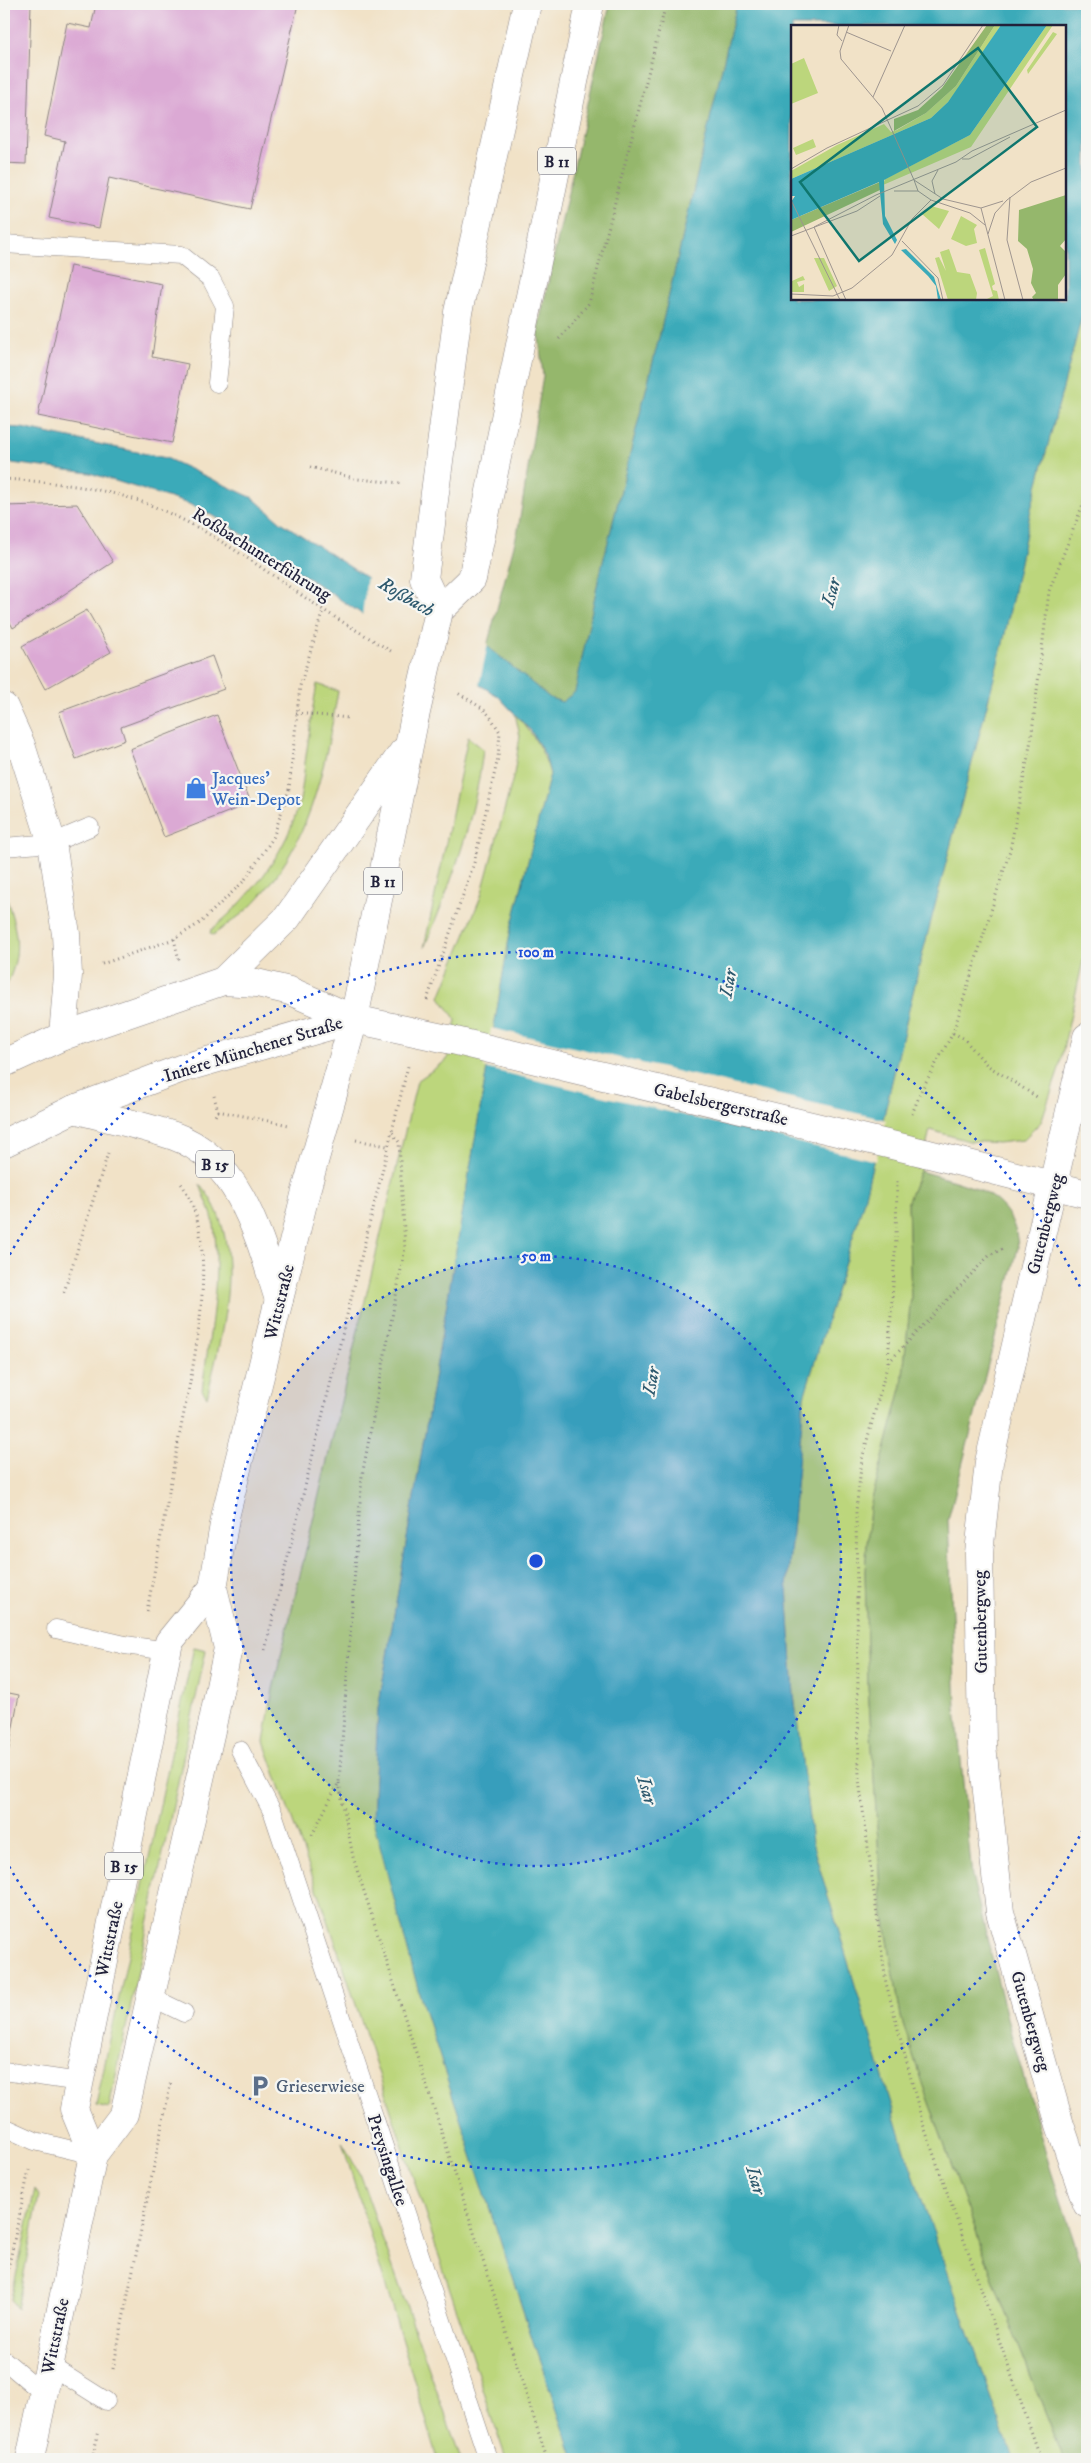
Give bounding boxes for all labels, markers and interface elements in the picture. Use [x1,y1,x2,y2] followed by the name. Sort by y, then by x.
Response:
[791,25,1066,300] inset map
[538,148,576,175] road number: B 11
[188,503,335,607] street label: Roßbachunterführung
[374,572,438,623] water label: Roßbach
[816,573,847,610] water label: Isar
[210,768,301,811] place label: Jacques’ Wein-Depot
[183,775,209,801] shop icon: Jacques’ Wein-Depot
[364,868,402,894] road number: B 11
[518,943,555,962] text: 100 m
[714,965,743,1000] water label: Isar
[161,1012,345,1088] street label: Innere Münchener Straße
[651,1079,790,1131] street label: Gabelsbergerstraße
[196,1150,234,1178] road number: B 15
[1023,1171,1069,1277] street label: Gutenbergweg
[520,1247,552,1266] text: 50 m
[260,1262,300,1343] street label: Wittstraße
[637,1363,666,1398] water label: Isar
[527,1552,545,1570] centre of rings
[969,1570,993,1674] street label: Gutenbergweg
[631,1773,662,1809] water label: Isar
[105,1852,143,1880] road number: B 15
[91,1899,129,1980] street label: Wittstraße
[1005,1969,1055,2074] street label: Gutenbergweg
[247,2073,273,2099] parking icon: Grieserwiese
[276,2076,365,2098] place label: Grieserwiese
[362,2112,412,2209] street label: Preysingallee
[740,2163,771,2199] water label: Isar
[37,2296,75,2377] street label: Wittstraße

